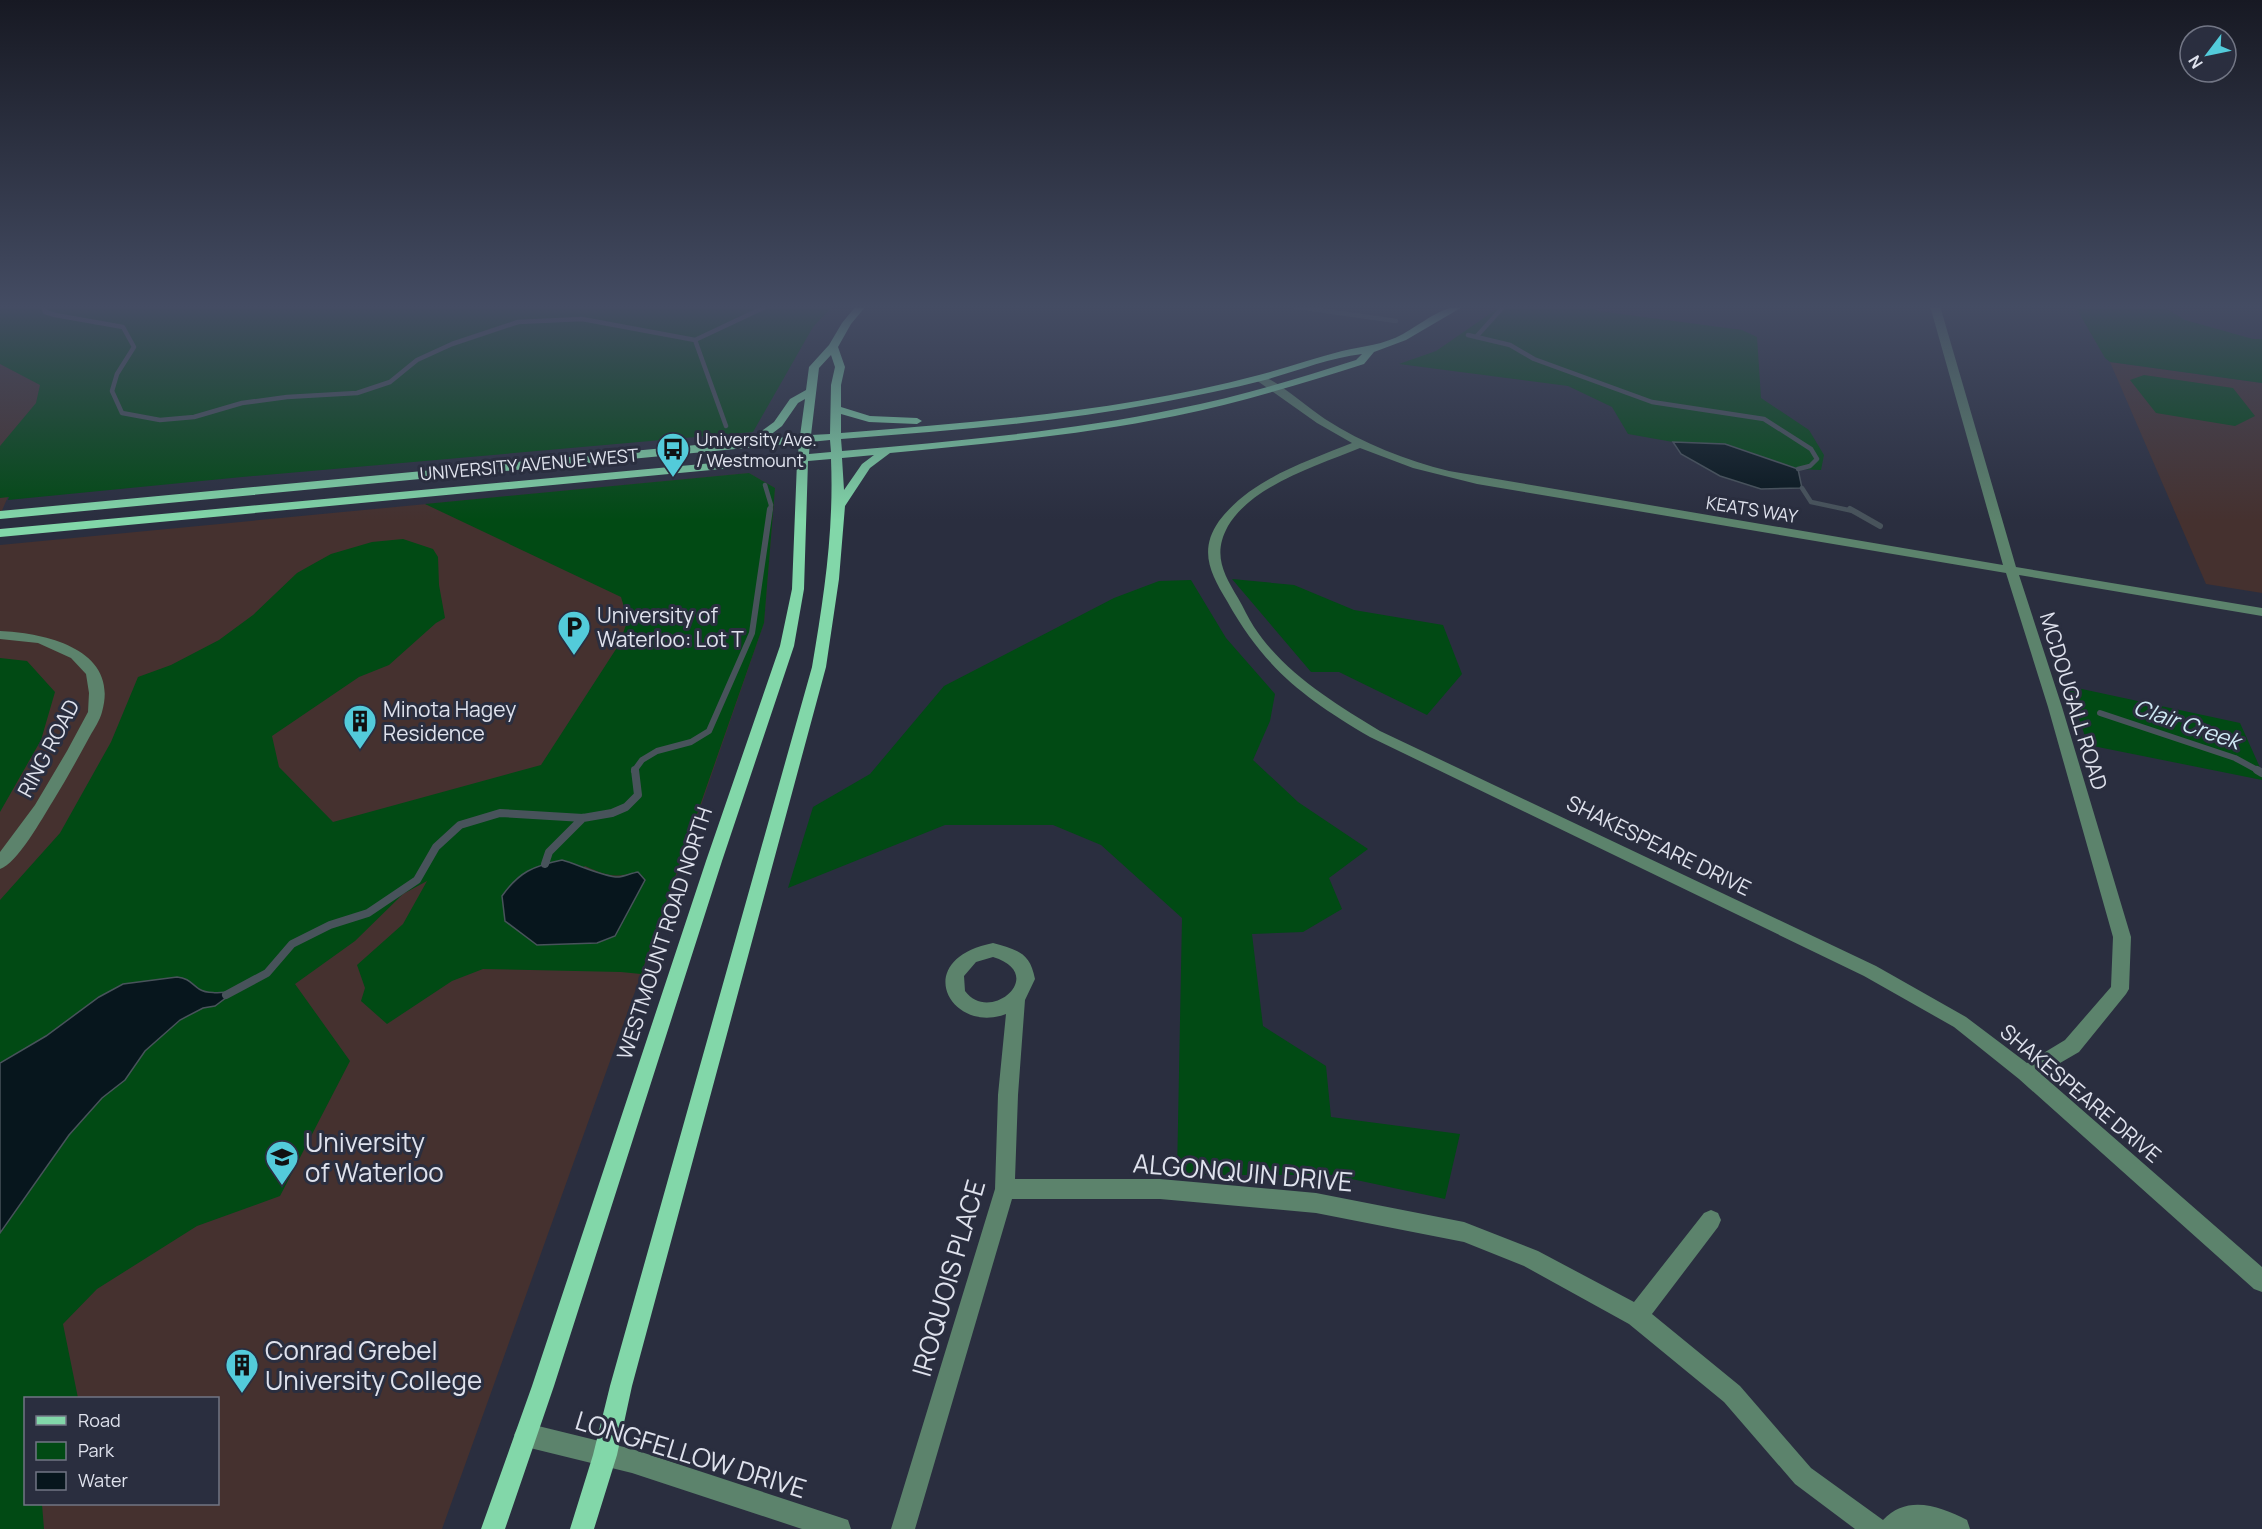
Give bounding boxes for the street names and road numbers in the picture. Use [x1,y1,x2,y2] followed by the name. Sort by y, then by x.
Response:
[419,442,640,486] street label: UNIVERSITY AVENUE WEST
[1704,490,1801,528] street label: KEATS WAY
[2034,609,2114,793] street label: MCDOUGALL ROAD
[11,694,85,802] street label: RING ROAD
[1562,788,1756,902] street label: SHAKESPEARE DRIVE
[610,803,718,1063] street label: WESTMOUNT ROAD NORTH
[1995,1017,2167,1169] street label: SHAKESPEARE DRIVE
[1131,1144,1355,1200] street label: ALGONQUIN DRIVE
[903,1176,993,1380] street label: IROQUOIS PLACE
[571,1402,811,1506] street label: LONGFELLOW DRIVE

